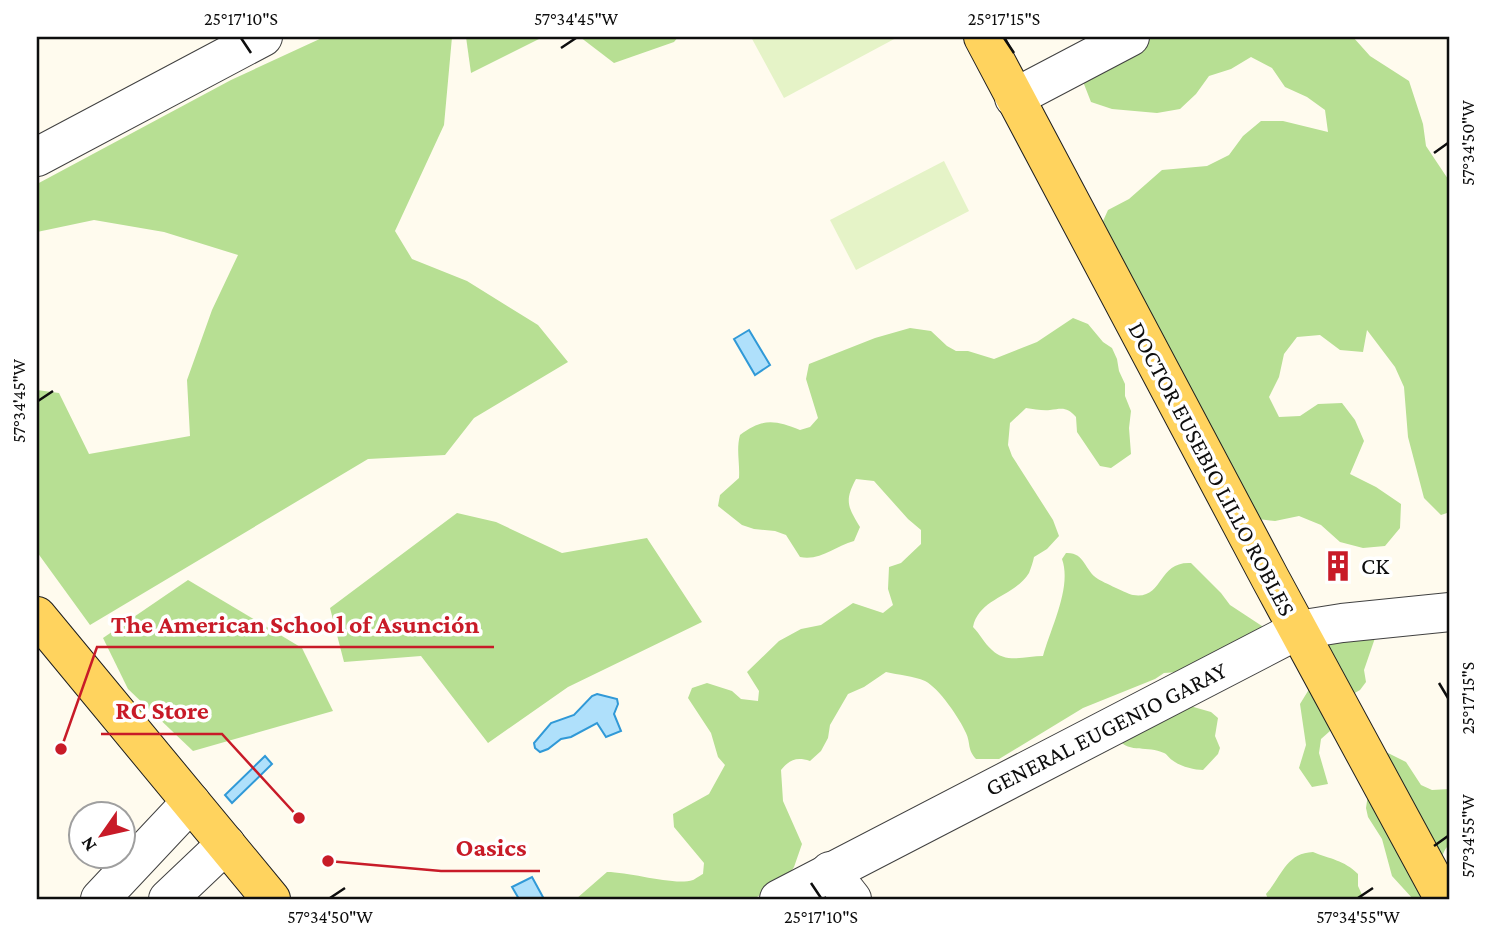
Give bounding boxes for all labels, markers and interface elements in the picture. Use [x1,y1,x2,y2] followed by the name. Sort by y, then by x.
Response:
[204,9,278,29] text: 25°17'10"S
[534,9,619,29] text: 57°34'45"W
[968,9,1040,29] text: 25°17'15"S
[1458,100,1478,186] text: 57°34'50"W
[1123,317,1302,620] street label: DOCTOR EUSEBIO LILLO ROBLES
[9,358,29,443] text: 57°34'45"W
[1321,549,1355,583] building icon: CK
[1361,552,1389,579] place label: CK
[97,600,494,647] callout: The American School of Asunción
[111,610,479,639] text: The American School of Asunción
[981,656,1231,801] street label: GENERAL EUGENIO GARAY
[1458,662,1478,734] text: 25°17'15"S
[101,687,222,734] callout: RC Store
[115,696,209,725] text: RC Store
[1458,794,1478,878] text: 57°34'55"W
[66,800,136,870] north arrow
[441,824,540,871] callout: Oasics
[76,833,101,855] text: N
[456,833,527,862] text: Oasics
[287,907,373,927] text: 57°34'50"W
[784,907,858,927] text: 25°17'10"S
[1316,907,1400,927] text: 57°34'55"W

